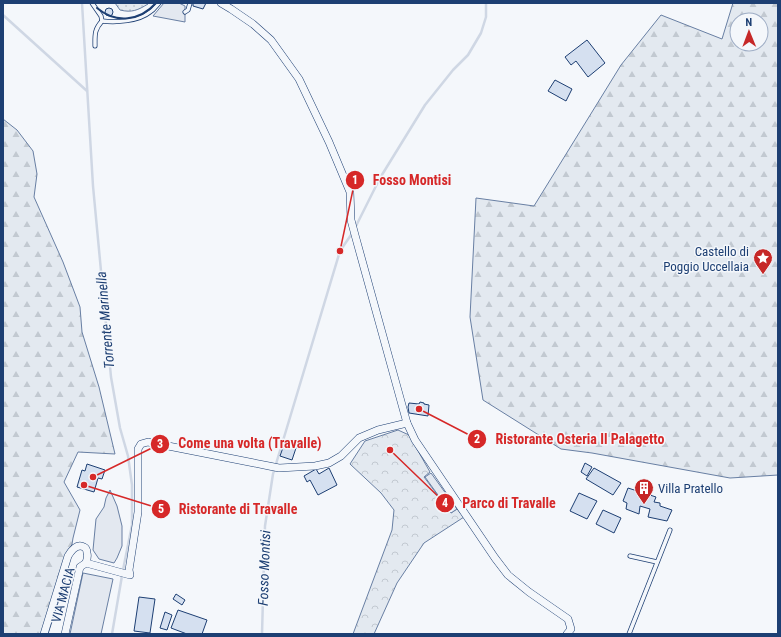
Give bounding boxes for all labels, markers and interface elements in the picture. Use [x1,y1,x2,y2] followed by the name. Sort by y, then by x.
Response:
[729,12,769,52] north arrow
[745,16,753,29] text: N
[345,167,459,193] callout: Fosso Montisi
[373,172,451,188] text: Fosso Montisi
[352,173,358,187] text: 1
[663,244,749,274] place label: Castello di Poggio Uccellaia
[752,247,774,275] place icon: Castello di Poggio Uccellaia
[93,271,117,369] water label: Torrente Marinella
[467,426,672,452] callout: Ristorante Osteria Il Palagetto
[150,431,329,457] callout: Come una volta (Travalle)
[496,431,664,447] text: Ristorante Osteria Il Palagetto
[474,432,480,446] text: 2
[178,435,322,452] text: Come una volta (Travalle)
[157,437,163,451] text: 3
[633,477,655,505] building icon: Villa Pratello
[658,481,723,496] place label: Villa Pratello
[435,490,564,516] callout: Parco di Travalle
[462,495,556,511] text: Parco di Travalle
[151,496,306,522] callout: Ristorante di Travalle
[442,496,448,510] text: 4
[179,501,298,517] text: Ristorante di Travalle
[158,502,164,516] text: 5
[255,529,273,606] water label: Fosso Montisi
[48,565,78,624] street label: VIA MACIA

